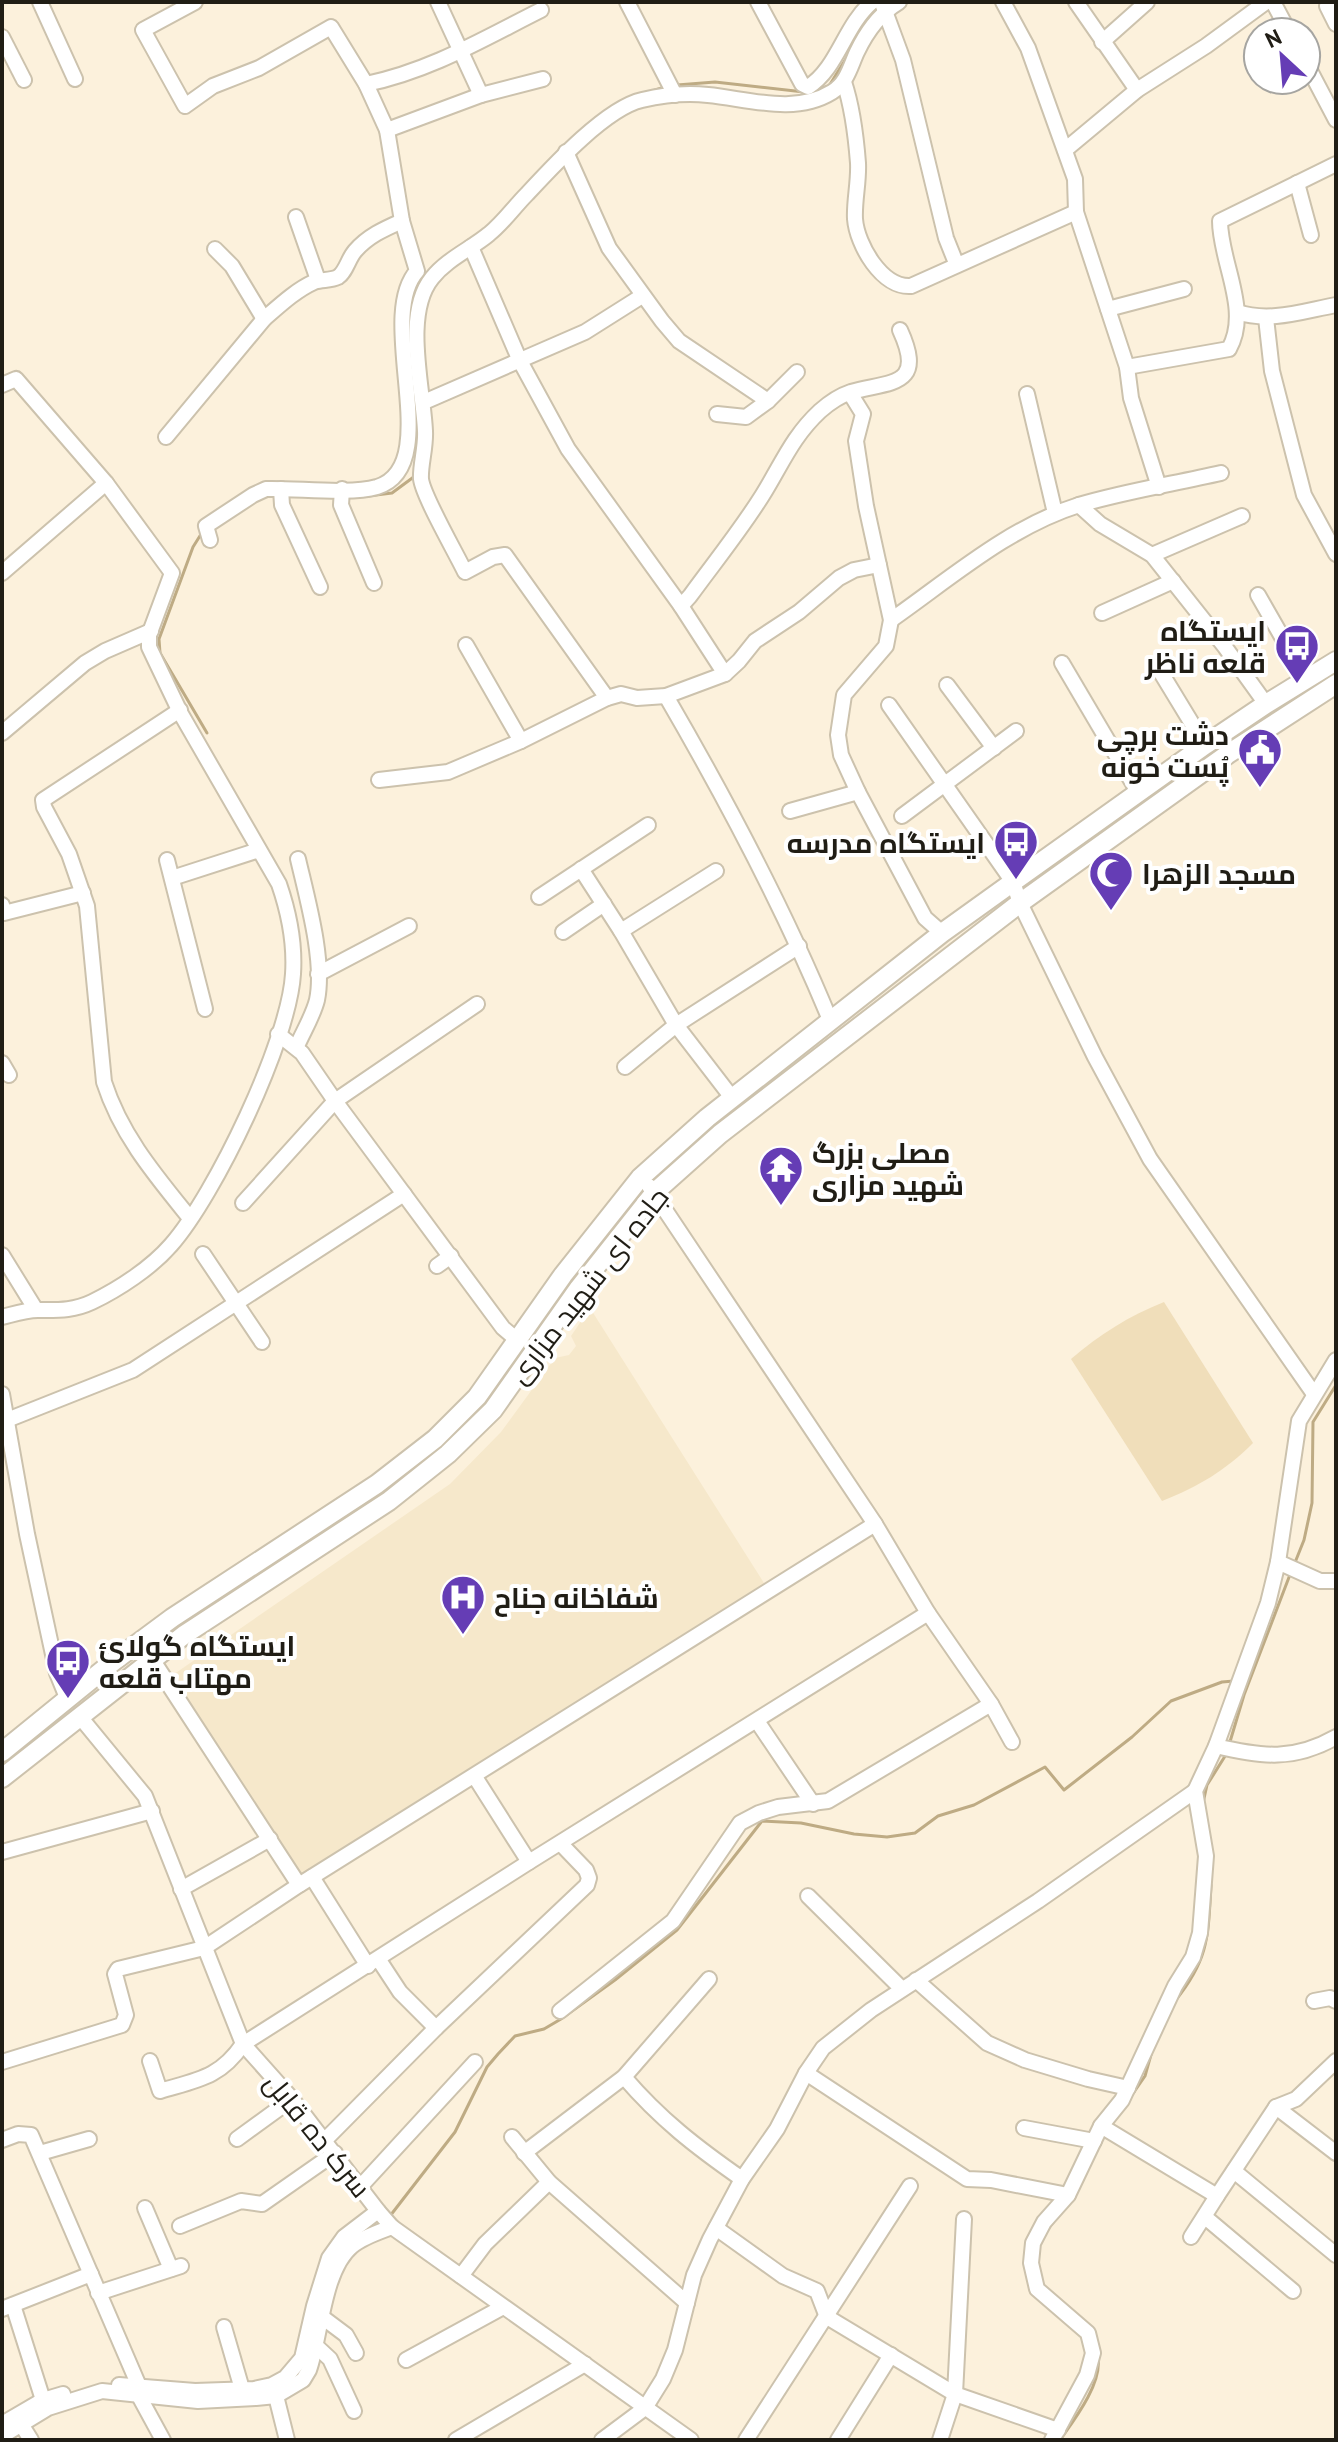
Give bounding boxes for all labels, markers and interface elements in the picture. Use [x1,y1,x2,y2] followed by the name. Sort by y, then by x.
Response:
[1242,16,1322,96] north arrow
[1261,22,1286,54] text: N
[1144,612,1266,681] place label: ایستگاه قلعه ناظر
[1273,622,1321,685] bus stop icon: ایستگاه قلعه ناظر
[1097,716,1229,787] place label: دشت برچی پُست خونه
[1236,726,1284,789] public building icon: دشت برچی پُست خونه
[992,818,1040,881] bus stop icon: ایستگاه مدرسه
[787,824,985,861] place label: ایستگاه مدرسه
[1087,849,1135,912] mosque icon: مسجد الزهرا
[1142,855,1296,892] place label: مسجد الزهرا
[812,1134,964,1203] place label: مصلی بزرگ شهید مزاری
[757,1144,805,1207] temple icon: مصلی بزرگ شهید مزاری
[500,1179,676,1391] street label: جاده ای شهید مزاری
[439,1573,487,1636] hospital icon: شفاخانه جناح
[494,1579,659,1617] place label: شفاخانه جناح
[99,1627,295,1696] place label: ایستگاه گولائ مهتاب قلعه
[44,1637,92,1700] bus stop icon: ایستگاه گولائ مهتاب قلعه
[256,2065,380,2205] street label: سرک ده قابل

